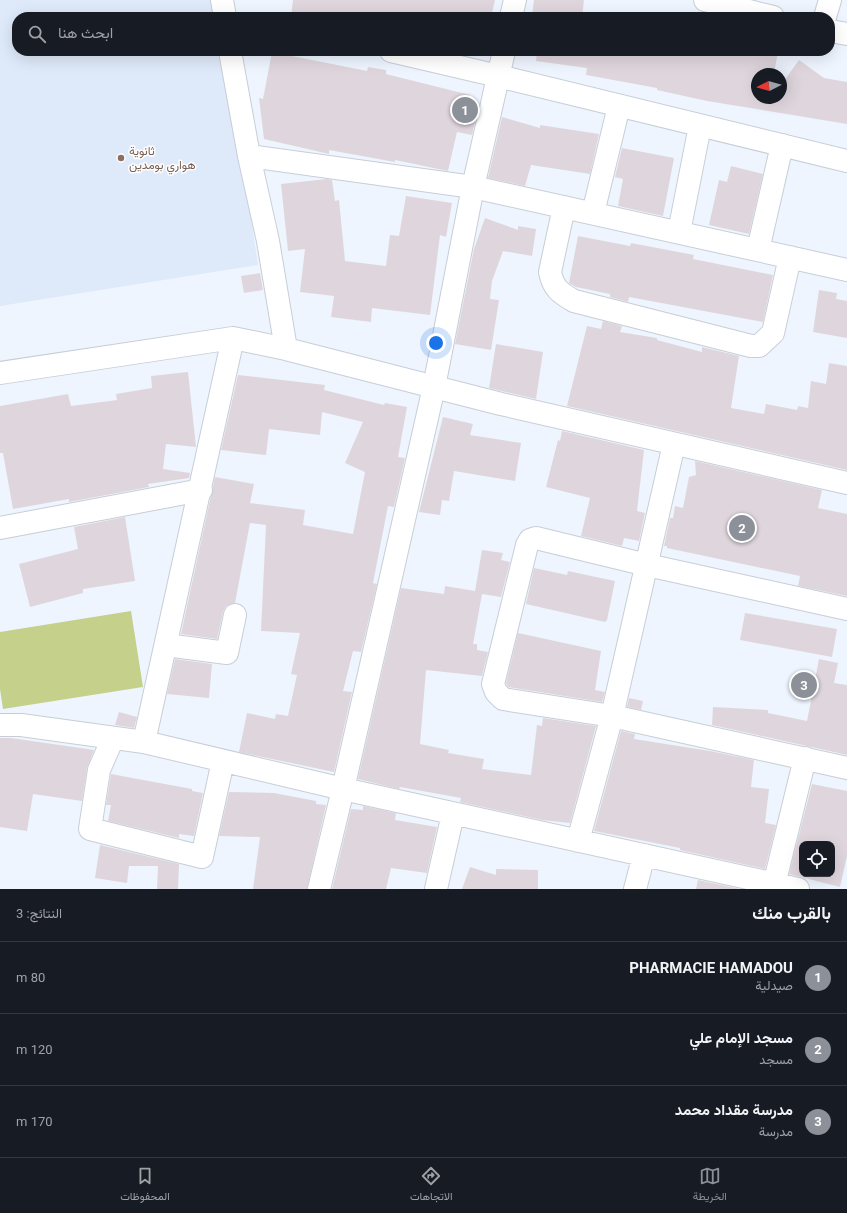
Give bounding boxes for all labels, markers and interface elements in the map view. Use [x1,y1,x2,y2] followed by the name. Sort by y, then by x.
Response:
[12,12,835,56] search box
[26,23,48,45] icon: search
[58,24,113,42] text: ابحث هنا
[751,68,787,104] north arrow
[452,95,478,125] pin: 1
[129,144,195,175] place label: ثانوية هواري بومدين
[116,153,126,163] marker: ثانوية هواري بومدين
[426,333,446,353] your location
[729,513,755,543] pin: 2
[791,670,817,700] pin: 3
[799,841,835,877] map controls
[799,841,835,877] button: locate
[752,903,831,923] text: بالقرب منك
[16,906,62,921] text: النتائج: 3
[629,959,793,977] text: PHARMACIE HAMADOU
[16,970,45,985] text: 80 m
[814,970,822,985] text: 1
[755,978,793,993] text: صيدلية
[690,1029,793,1047] text: مسجد الإمام علي
[16,1042,53,1057] text: 120 m
[814,1042,822,1057] text: 2
[759,1052,793,1067] text: مسجد
[675,1101,793,1119] text: مدرسة مقداد محمد
[16,1114,53,1129] text: 170 m
[814,1114,822,1129] text: 3
[759,1124,793,1139] text: مدرسة
[120,1165,170,1206] tab: المحفوظات
[410,1165,453,1206] tab: الاتجاهات
[693,1165,727,1206] tab: الخريطة

